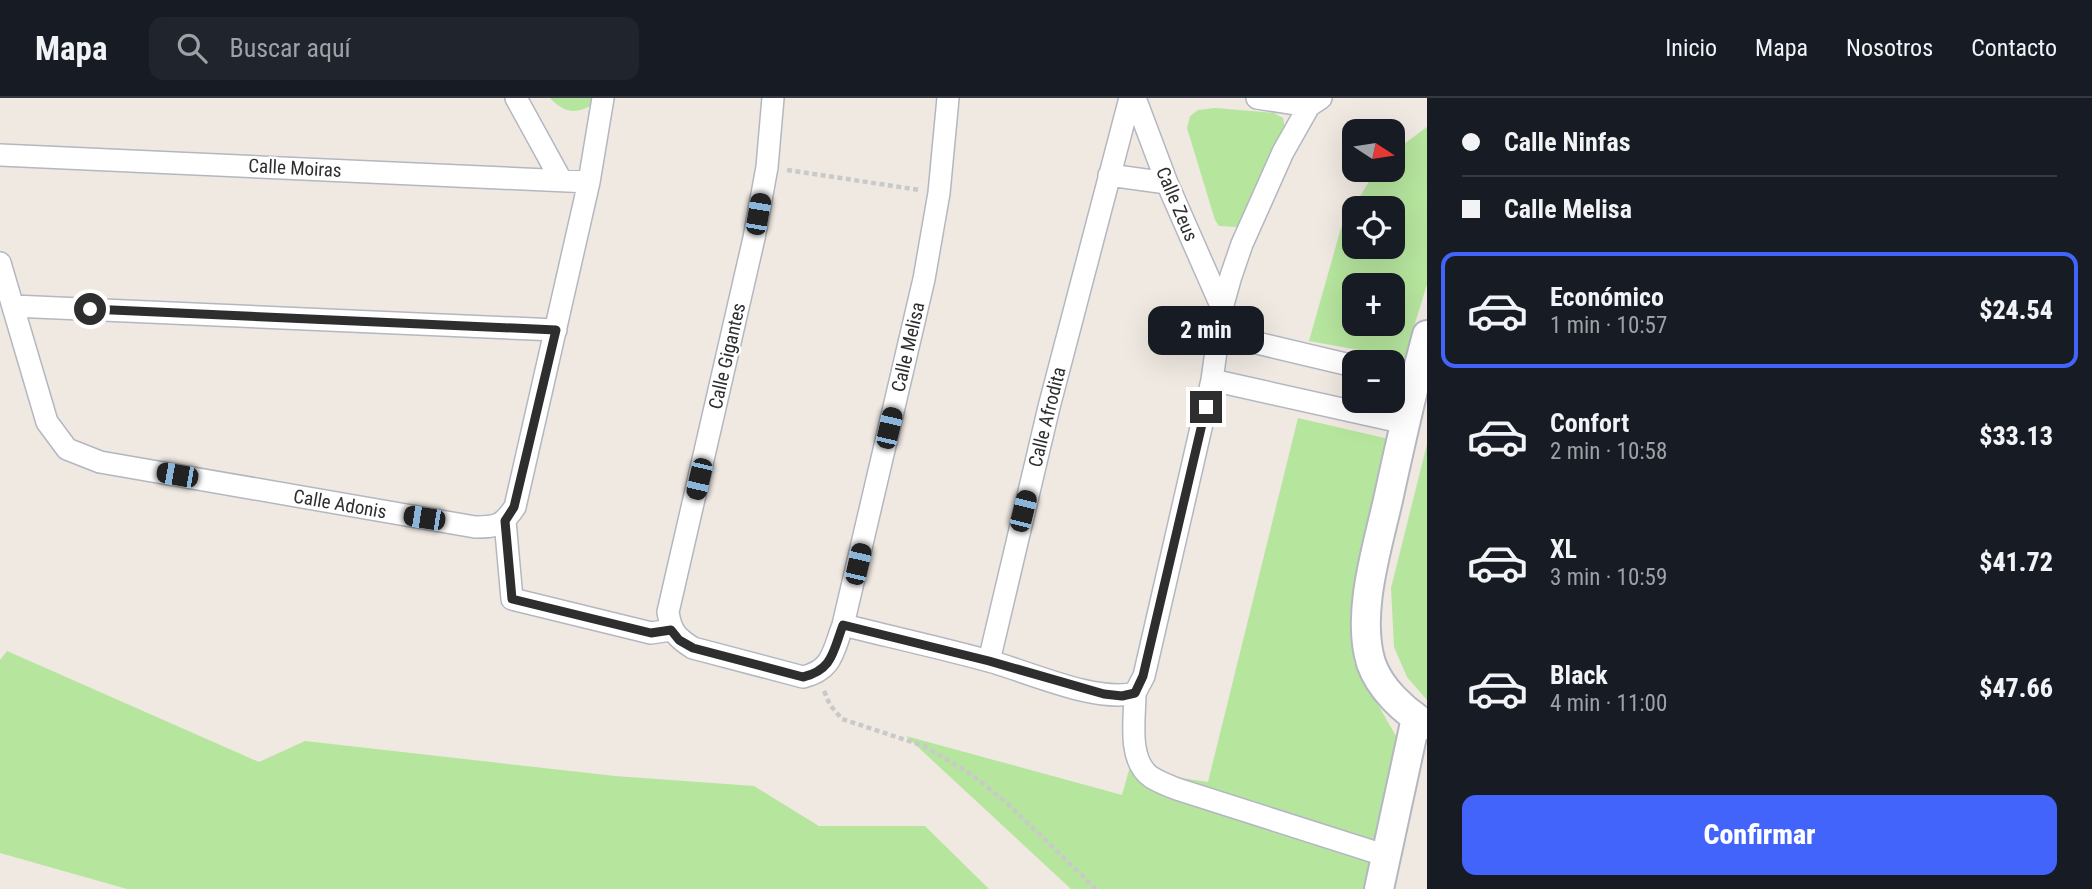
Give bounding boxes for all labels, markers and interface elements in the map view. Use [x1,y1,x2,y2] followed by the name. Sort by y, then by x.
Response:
[149,17,639,80] search box
[35,29,107,68] text: Mapa
[173,29,211,67] icon: search
[229,33,351,63] text: Buscar aquí
[1665,34,1717,62] text: Inicio
[1755,34,1808,62] text: Mapa
[1846,34,1933,62] text: Nosotros
[1971,34,2057,62] text: Contacto
[1342,119,1405,182] north arrow
[1342,119,1405,413] map controls
[1504,127,1630,157] text: Calle Ninfas
[248,154,342,182] street label: Calle Moiras
[1151,163,1203,245] street label: Calle Zeus
[745,191,772,237] car
[1504,194,1632,224] text: Calle Melisa
[1342,196,1405,259] button: locate
[1342,273,1405,336] button: +
[1466,279,1529,342] icon: car
[1550,282,1664,312] text: Económico
[74,293,106,325] route start
[1979,295,2053,325] text: $24.54
[886,300,930,394] street label: Calle Melisa
[704,301,750,411] street label: Calle Gigantes
[1148,306,1264,354] callout: 2 min
[1550,312,1667,339] text: 1 min · 10:57
[1180,317,1232,344] text: 2 min
[1342,350,1405,413] button: −
[1023,364,1071,470] street label: Calle Afrodita
[1190,391,1222,423] route end
[875,405,904,451] car
[1466,405,1529,468] icon: car
[1550,408,1629,438] text: Confort
[1979,421,2053,451] text: $33.13
[1550,438,1667,465] text: 2 min · 10:58
[685,456,714,502] car
[155,461,200,489] car
[292,485,388,523] street label: Calle Adonis
[1008,488,1039,534] car
[402,504,447,532] car
[1466,531,1529,594] icon: car
[1550,534,1577,564] text: XL
[844,541,873,587] car
[1979,547,2053,577] text: $41.72
[1550,564,1667,591] text: 3 min · 10:59
[1466,657,1529,720] icon: car
[1550,660,1608,690] text: Black
[1979,673,2053,703] text: $47.66
[1550,690,1667,717] text: 4 min · 11:00
[1462,795,2057,875] button: Confirmar

